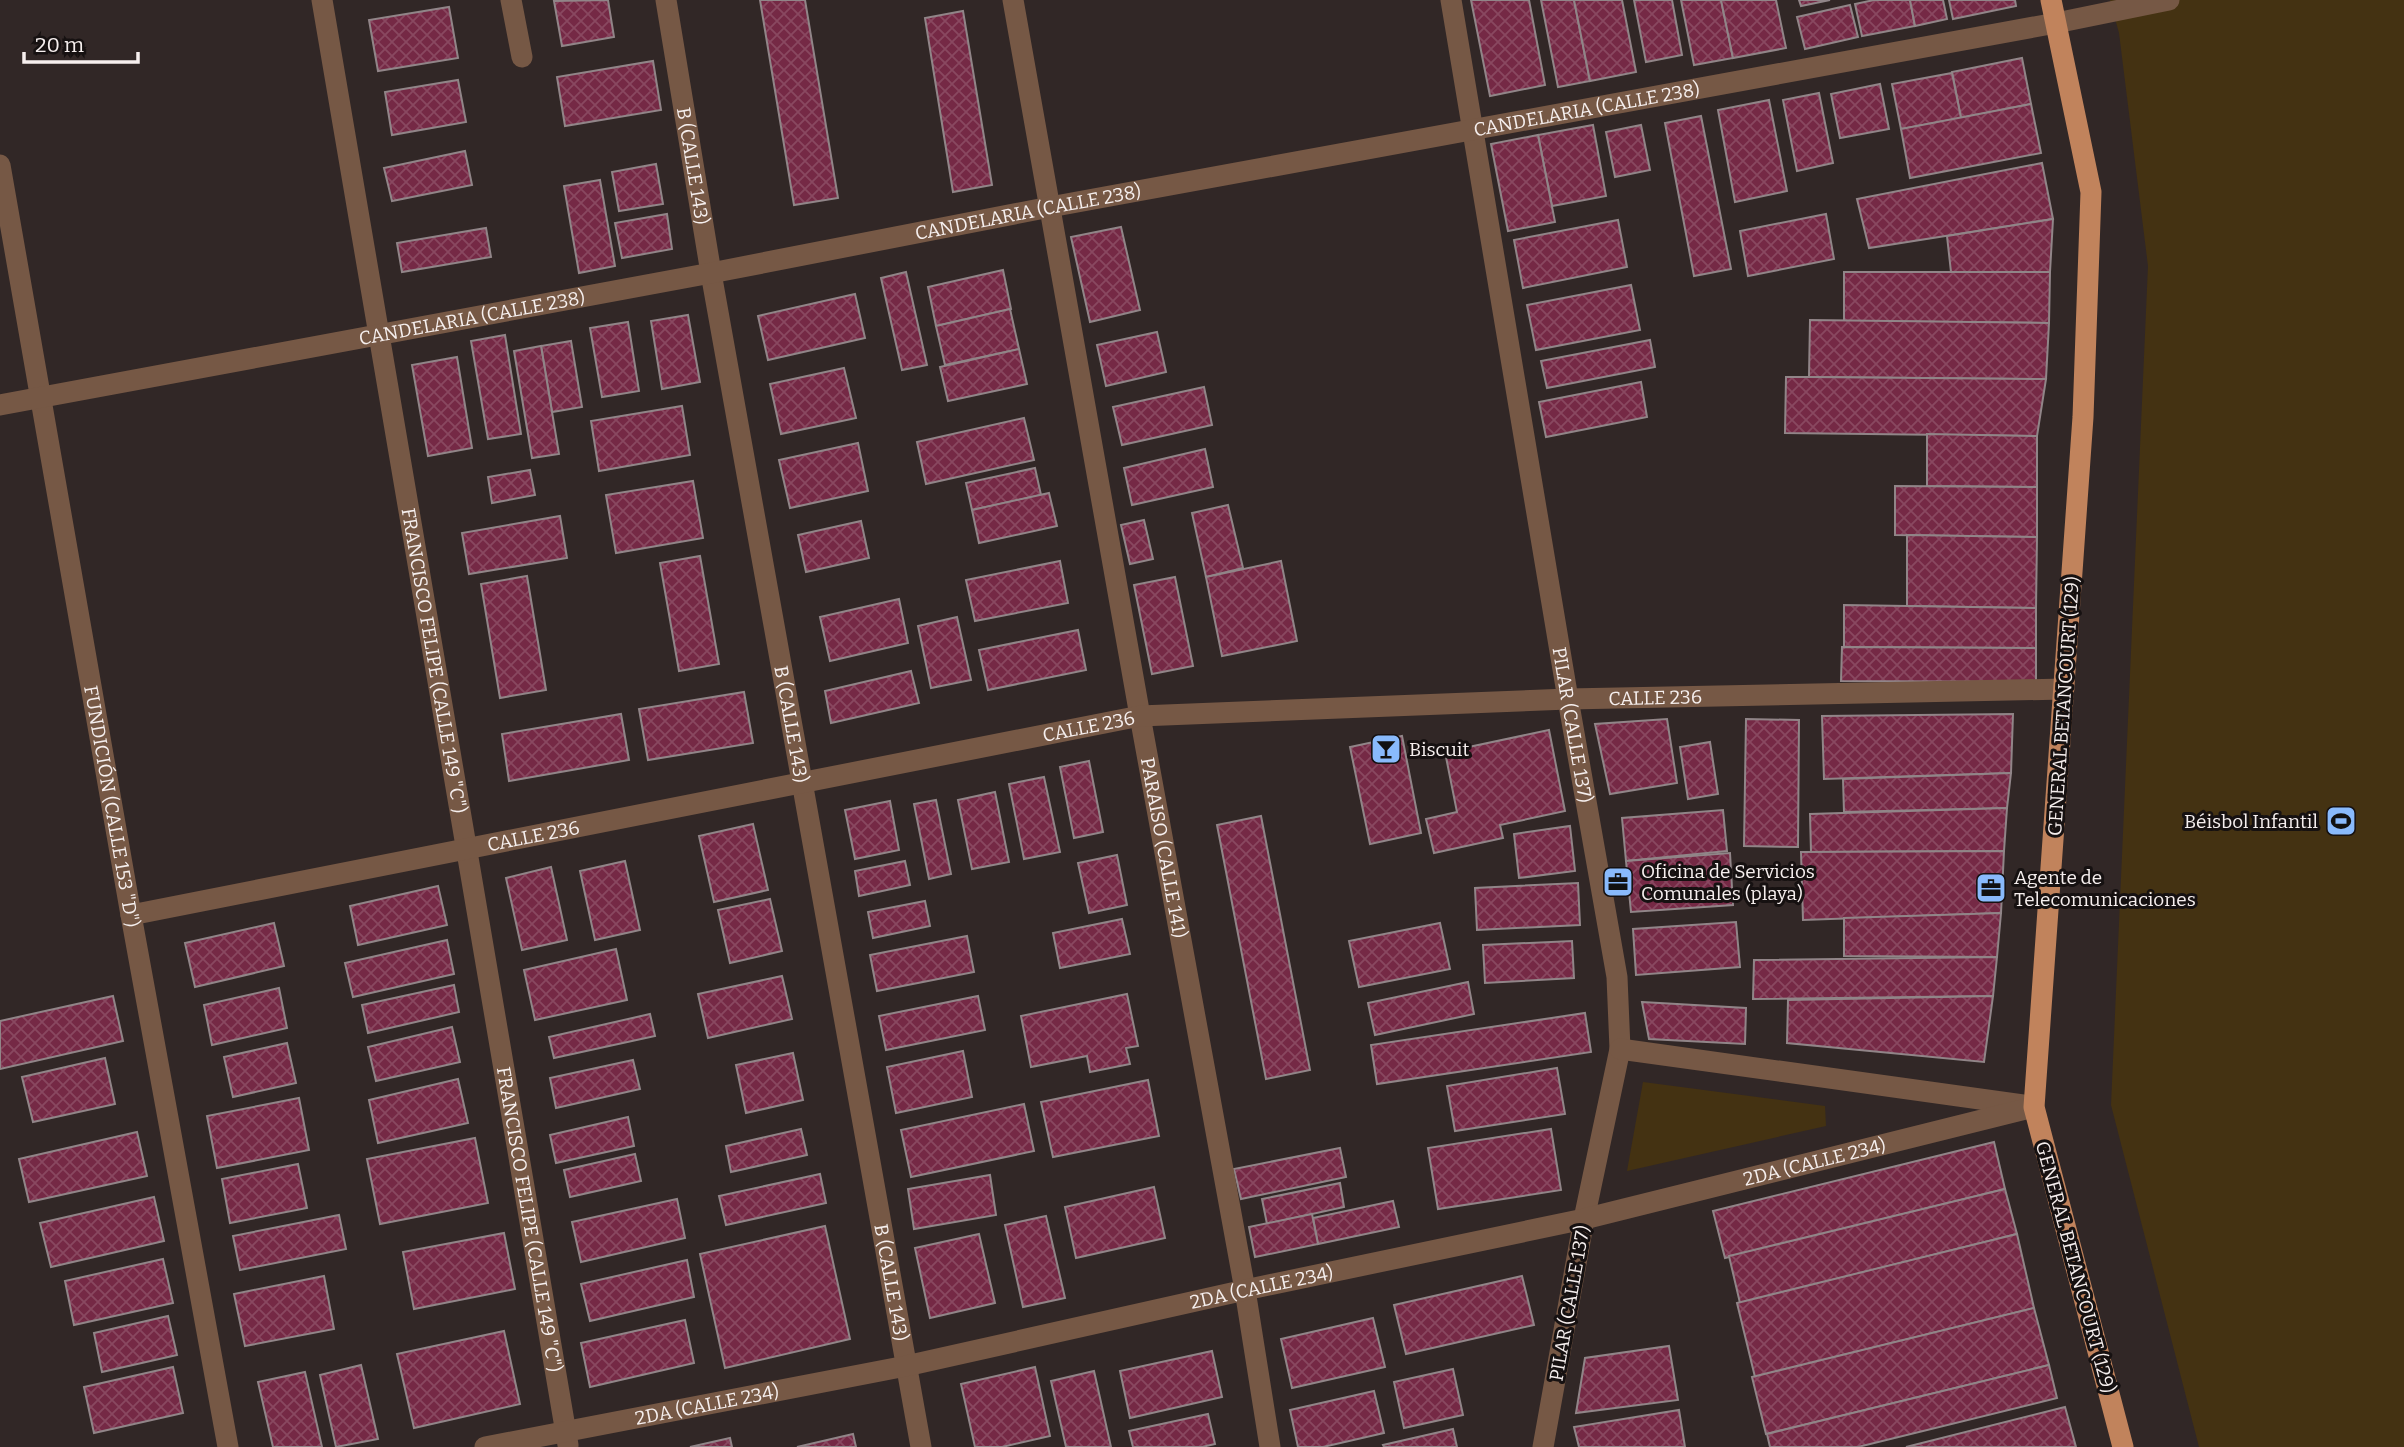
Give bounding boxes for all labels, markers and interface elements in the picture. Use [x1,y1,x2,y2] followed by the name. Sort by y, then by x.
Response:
[24,21,138,65] scale bar
[35,32,84,58] text: 20 m
[1472,77,1702,141] street label: CANDELARIA (CALLE 238)
[672,105,714,226] street label: B (CALLE 143)
[913,180,1143,245] street label: CANDELARIA (CALLE 238)
[357,286,587,350] street label: CANDELARIA (CALLE 238)
[397,506,471,815] street label: FRANCISCO FELIPE (CALLE 149 "C")
[2043,575,2084,837] street label: GENERAL BETANCOURT (129)
[1547,645,1597,805] street label: PILAR (CALLE 137)
[769,664,813,785] street label: B (CALLE 143)
[79,684,144,929] street label: FUNDICIÓN (CALLE 153 "D")
[1608,685,1702,710] street label: CALLE 236
[1041,706,1137,747] street label: CALLE 236
[1369,732,1403,766] bar icon: Biscuit
[1409,738,1469,761] place label: Biscuit
[1136,755,1191,940] street label: PARAISO (CALLE 141)
[2324,804,2358,838] sports icon: Béisbol Infantil
[2184,810,2318,833] place label: Béisbol Infantil
[485,816,581,856] street label: CALLE 236
[1641,860,1815,905] place label: Oficina de Servicios Comunales (playa)
[1601,865,1635,899] office icon: Oficina de Servicios Comunales (playa)
[2014,866,2196,911] place label: Agente de Telecomunicaciones
[1974,871,2008,905] office icon: Agente de Telecomunicaciones
[492,1065,566,1374] street label: FRANCISCO FELIPE (CALLE 149 "C")
[1741,1133,1888,1191] street label: 2DA (CALLE 234)
[2031,1139,2120,1396] street label: GENERAL BETANCOURT (129)
[869,1222,913,1343] street label: B (CALLE 143)
[1544,1223,1595,1383] street label: PILAR (CALLE 137)
[1188,1261,1335,1314] street label: 2DA (CALLE 234)
[633,1380,781,1430] street label: 2DA (CALLE 234)

